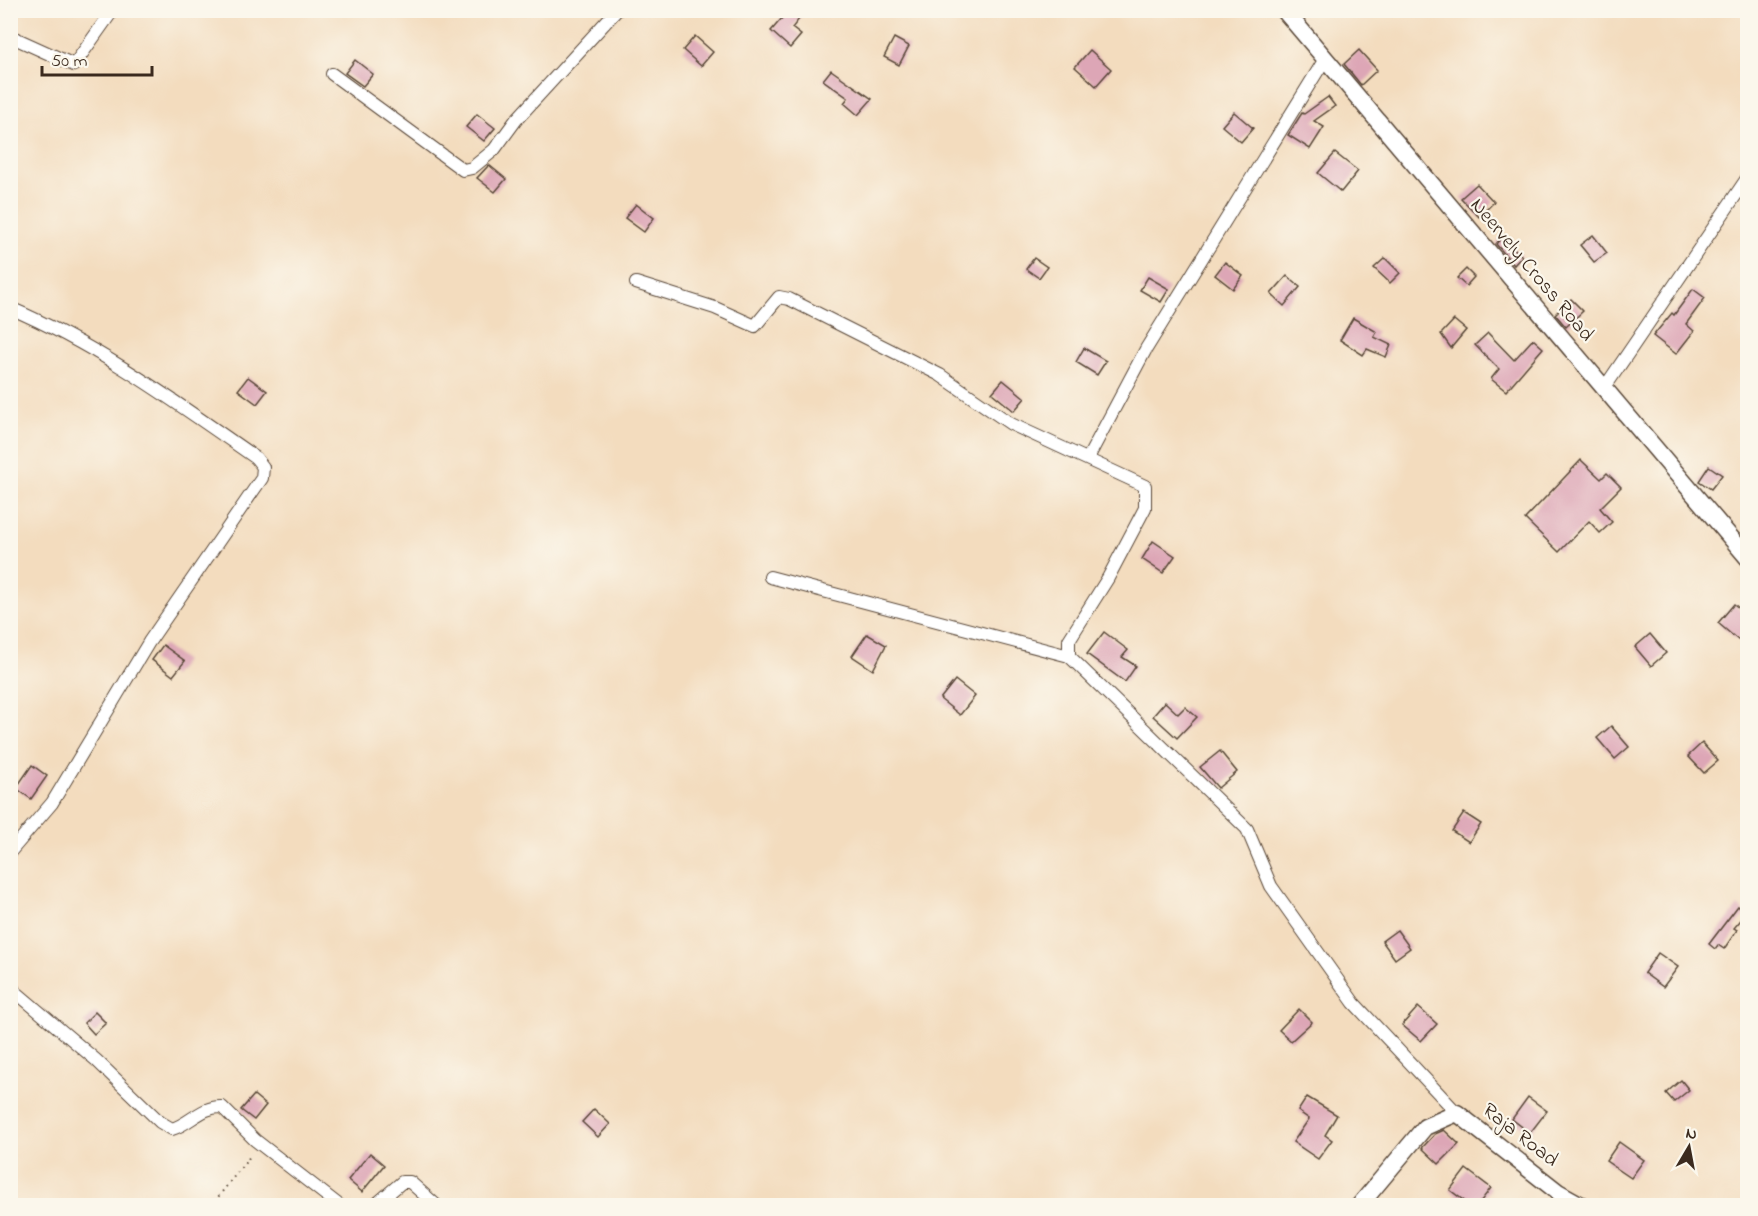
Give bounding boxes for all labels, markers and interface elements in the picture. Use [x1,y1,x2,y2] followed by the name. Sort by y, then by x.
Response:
[42,39,152,77] scale bar
[51,49,88,75] text: 50 m
[1461,192,1601,350] street label: Neervely Cross Road
[1475,1096,1564,1175] street label: Raja Road
[1659,1117,1719,1177] north arrow
[1684,1121,1699,1147] text: N

